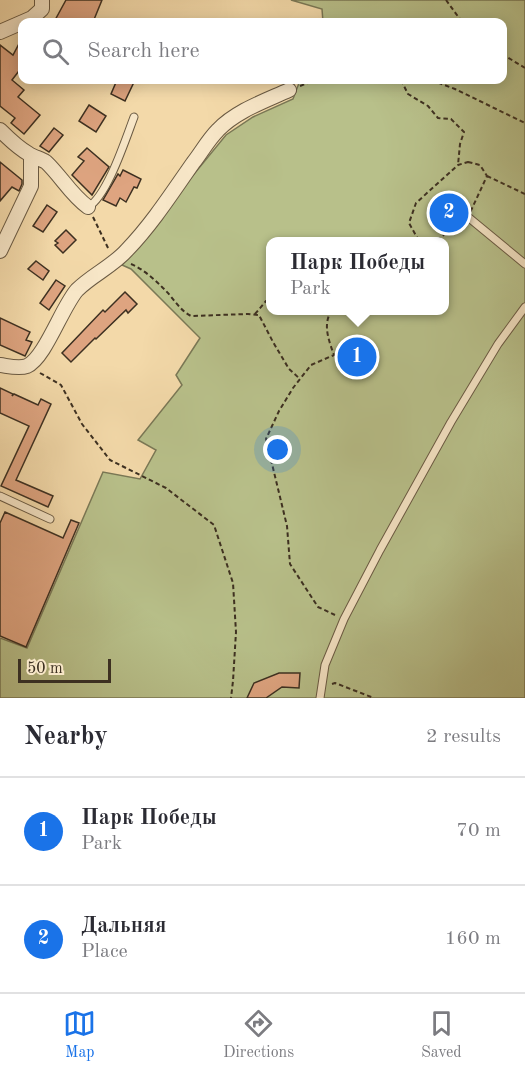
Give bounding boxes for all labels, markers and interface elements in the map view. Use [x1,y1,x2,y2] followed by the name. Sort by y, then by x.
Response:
[18,18,507,84] search box
[39,35,72,68] icon: search
[87,40,200,62] text: Search here
[430,190,468,236] pin: 2
[266,237,449,315] popup
[290,252,425,274] text: Парк Победы
[290,279,331,299] text: Park
[338,334,376,380] pin: 1
[263,435,292,464] your location
[18,656,111,684] scale bar
[27,661,63,677] text: 50 m
[24,724,108,750] text: Nearby
[426,727,501,747] text: 2 results
[81,807,217,829] text: Парк Победы
[38,821,49,841] text: 1
[456,821,501,841] text: 70 m
[81,834,122,854] text: Park
[81,915,167,937] text: Дальняя
[38,929,49,949] text: 2
[445,929,501,949] text: 160 m
[81,942,128,962] text: Place
[63,1007,96,1063] tab: Map
[223,1007,294,1063] tab: Directions
[421,1007,462,1063] tab: Saved

